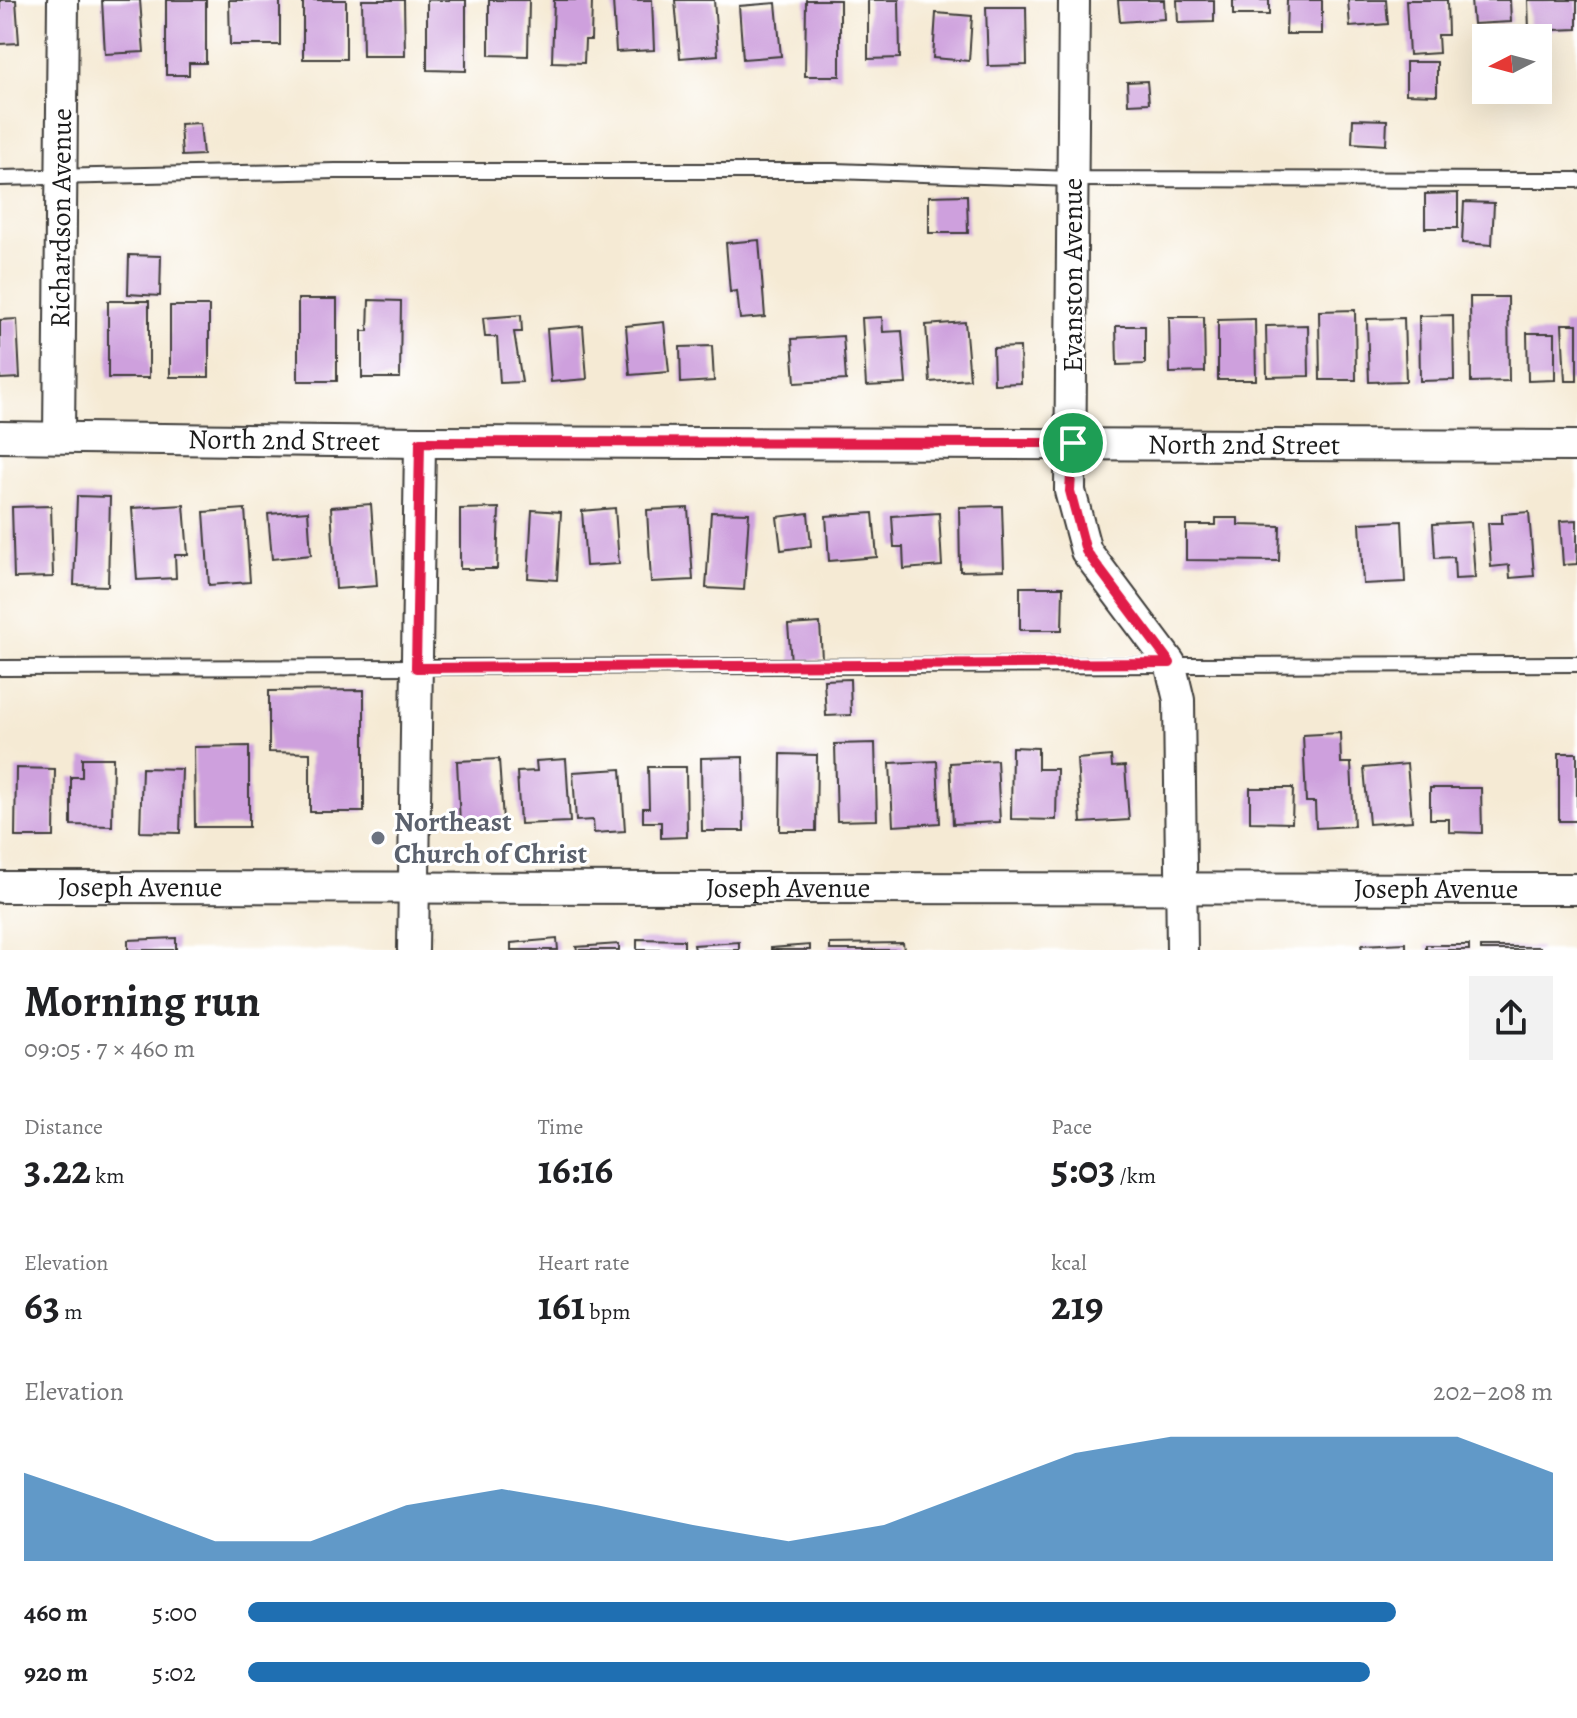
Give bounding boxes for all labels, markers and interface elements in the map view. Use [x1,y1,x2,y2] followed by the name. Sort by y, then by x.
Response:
[1472,24,1552,104] north arrow
[1472,24,1552,104] map controls
[41,108,81,328] street label: Richardson Avenue
[1054,178,1092,372] street label: Evanston Avenue
[1039,409,1107,477] pin
[188,420,380,461] street label: North 2nd Street
[1051,421,1095,465] icon: arrive
[1148,426,1340,464] street label: North 2nd Street
[394,803,587,873] place label: Northeast Church of Christ
[369,829,387,847] marker: Northeast Church of Christ
[58,868,222,906] street label: Joseph Avenue
[706,869,870,907] street label: Joseph Avenue
[1354,870,1518,908] street label: Joseph Avenue
[24,971,260,1031] text: Morning run
[1469,976,1553,1060] button: share
[24,1031,195,1066] text: 09:05 · 7 × 460 m
[24,1112,103,1142] text: Distance
[538,1112,583,1142] text: Time
[1051,1112,1092,1142] text: Pace
[24,1142,91,1197] text: 3.22
[538,1142,613,1197] text: 16:16
[1051,1142,1115,1197] text: 5:03
[91,1161,124,1191] text: km
[1115,1161,1156,1191] text: /km
[24,1248,108,1278] text: Elevation
[538,1248,630,1278] text: Heart rate
[1051,1248,1087,1278] text: kcal
[24,1278,60,1333] text: 63
[538,1278,585,1333] text: 161
[1051,1278,1104,1333] text: 219
[60,1297,83,1327] text: m
[585,1297,630,1327] text: bpm
[24,1374,124,1409] text: Elevation
[1433,1374,1553,1409] text: 202–208 m
[24,1595,88,1630] text: 460 m
[152,1595,197,1630] text: 5:00
[24,1655,88,1690] text: 920 m
[152,1655,196,1690] text: 5:02

